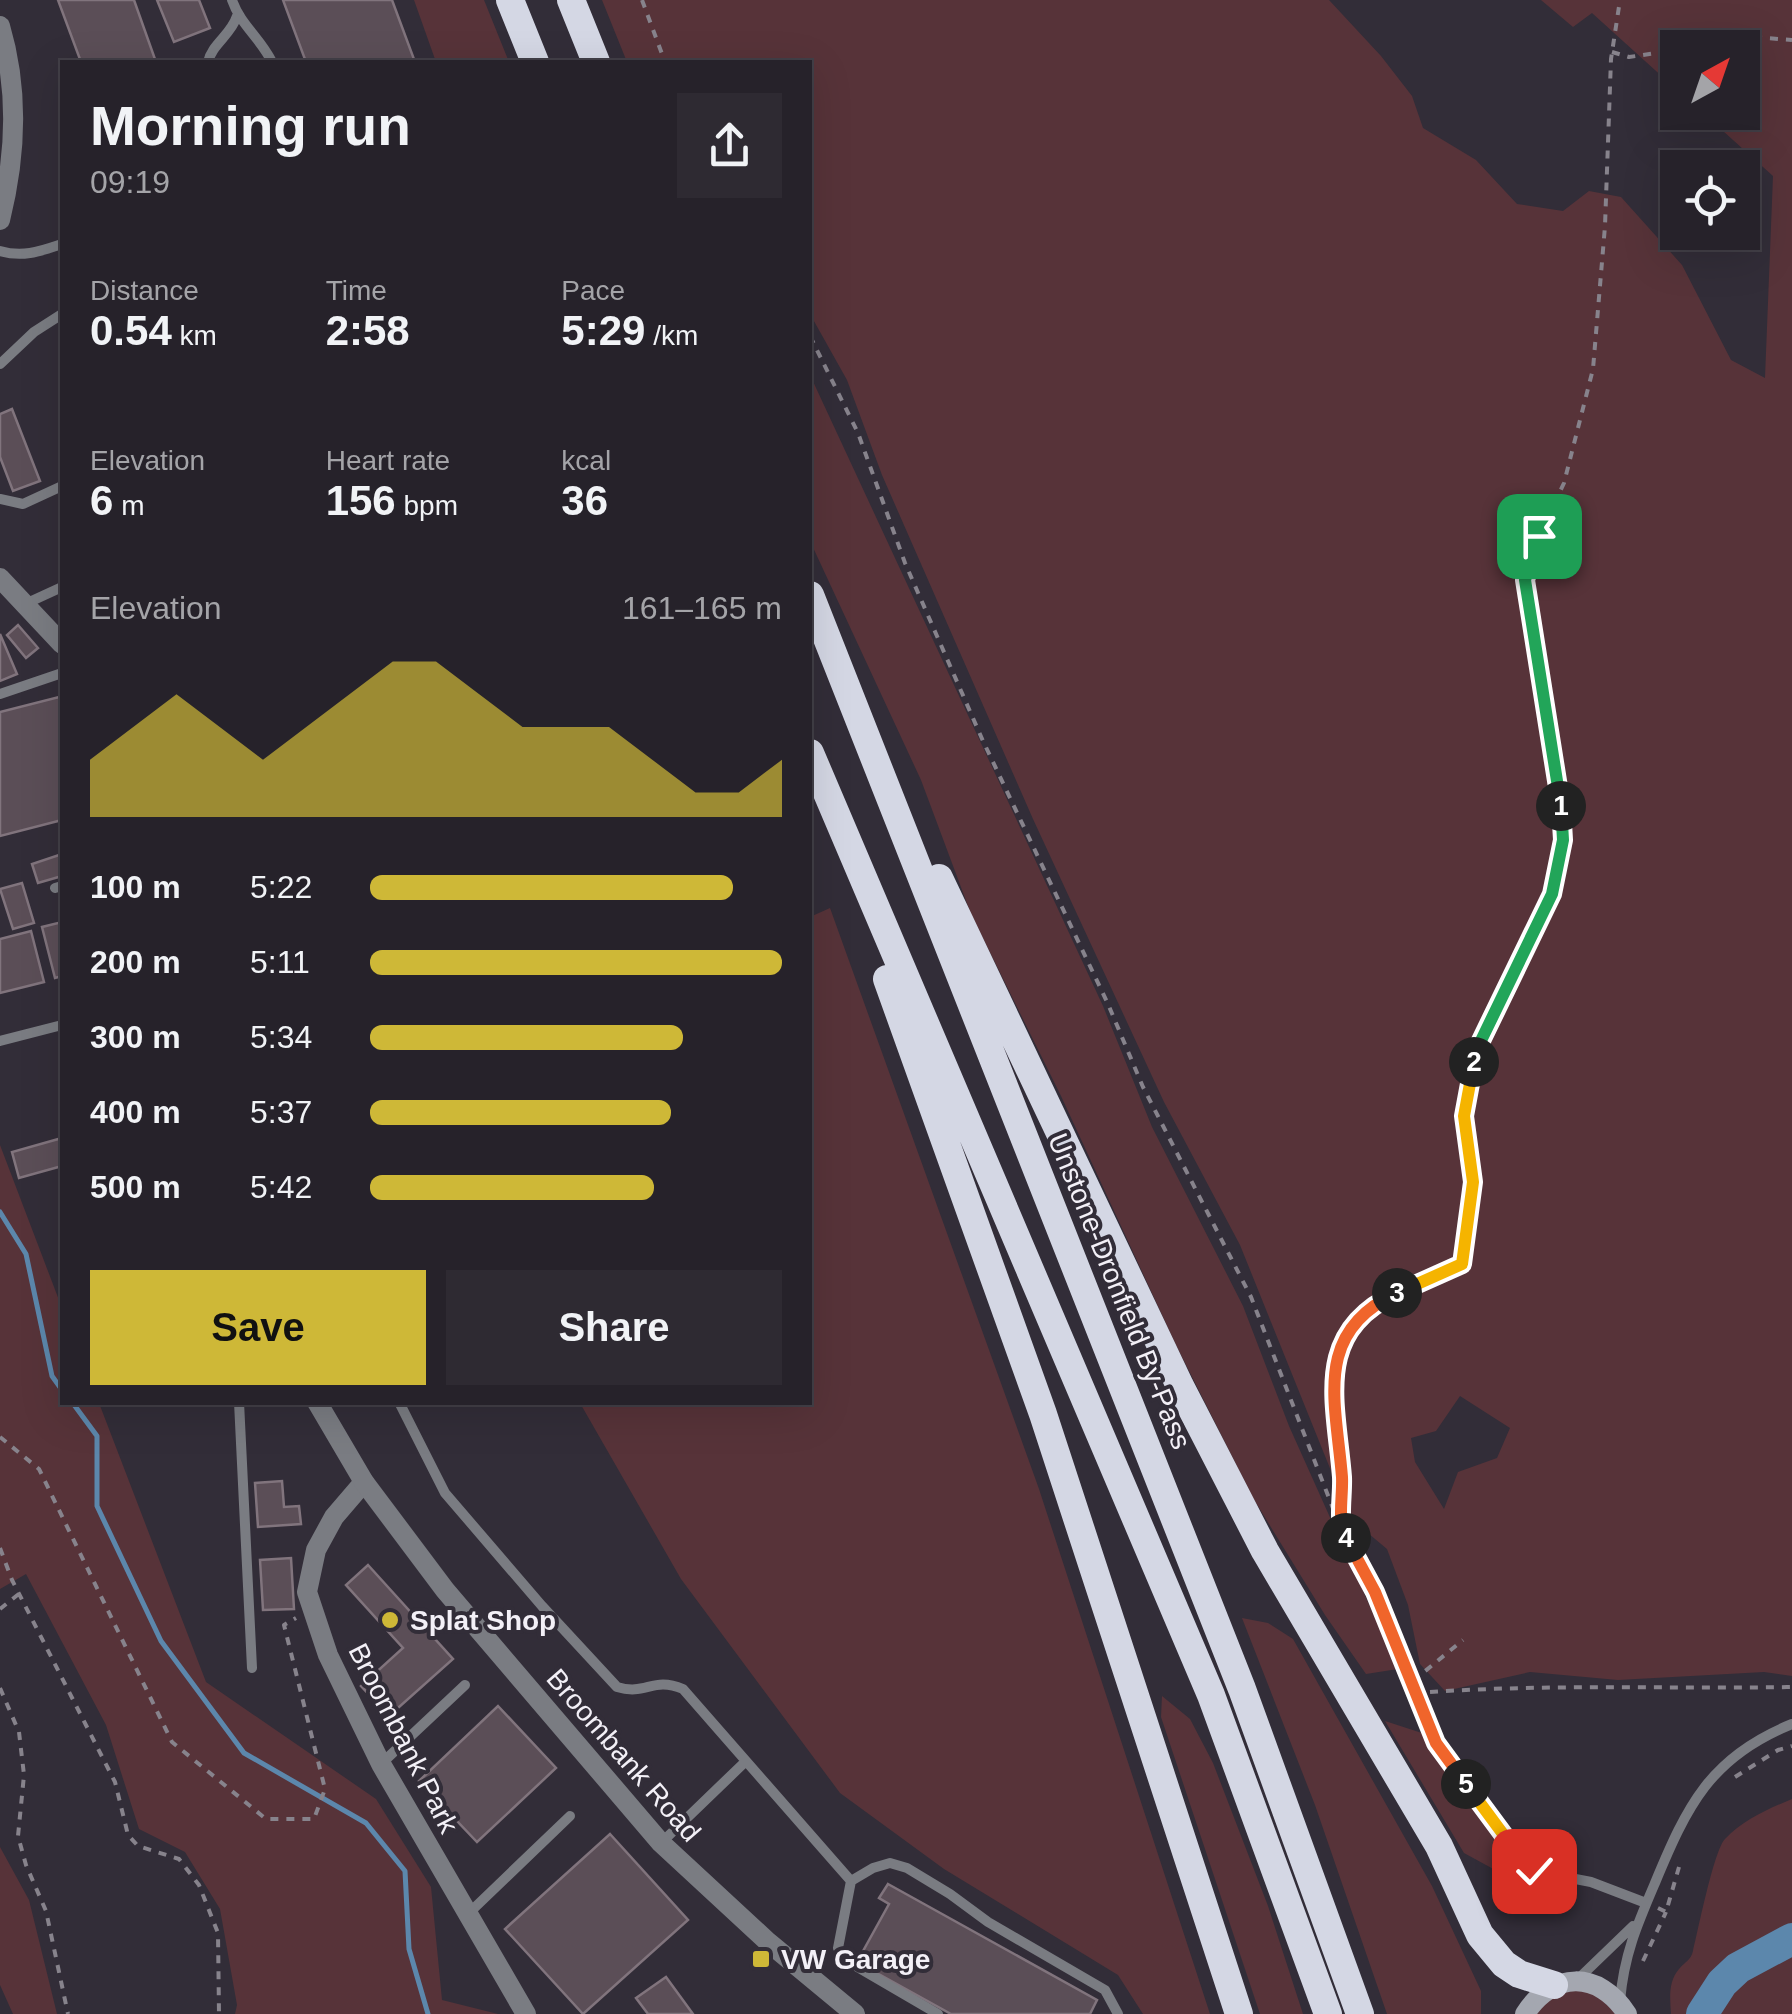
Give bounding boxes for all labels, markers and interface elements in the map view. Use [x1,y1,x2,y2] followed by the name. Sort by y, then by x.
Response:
[1660,30,1760,130] north arrow
[1660,30,1760,250] map controls
[677,93,782,198] button: share
[90,95,411,157] text: Morning run
[1660,150,1760,250] button: locate
[90,164,170,200] text: 09:19
[90,275,199,306] text: Distance
[326,275,387,306] text: Time
[561,275,625,306] text: Pace
[90,307,172,354] text: 0.54
[326,307,410,354] text: 2:58
[561,307,645,354] text: 5:29
[172,320,217,351] text: km
[645,320,698,351] text: /km
[90,445,205,476] text: Elevation
[326,445,450,476] text: Heart rate
[561,445,611,476] text: kcal
[90,477,113,524] text: 6
[326,477,396,524] text: 156
[561,477,608,524] text: 36
[113,490,144,521] text: m
[396,490,458,521] text: bpm
[1497,494,1582,579] pin
[1512,509,1567,564] icon: arrive
[90,590,222,626] text: Elevation
[622,590,782,626] text: 161–165 m
[1536,781,1586,831] pin: 1
[1553,790,1569,821] text: 1
[90,869,181,905] text: 100 m
[250,869,312,905] text: 5:22
[90,944,181,980] text: 200 m
[250,944,310,980] text: 5:11
[90,1019,181,1055] text: 300 m
[250,1019,312,1055] text: 5:34
[1449,1037,1499,1087] pin: 2
[1466,1046,1482,1077] text: 2
[90,1094,181,1130] text: 400 m
[250,1094,312,1130] text: 5:37
[1042,1129,1197,1454] street label: Unstone-Dronfield By-Pass
[90,1169,181,1205] text: 500 m
[250,1169,312,1205] text: 5:42
[1372,1268,1422,1318] pin: 3
[90,1270,426,1385] button: Save
[446,1270,782,1385] button: Share
[1389,1277,1405,1308] text: 3
[1321,1513,1371,1563] pin: 4
[1338,1522,1354,1553] text: 4
[410,1605,556,1636] place label: Splat Shop
[379,1609,401,1631] marker: Splat Shop
[342,1638,465,1839] street label: Broombank Park
[540,1663,707,1848] street label: Broombank Road
[1441,1759,1491,1809] pin: 5
[1458,1768,1474,1799] text: 5
[1492,1829,1577,1914] pin
[1507,1844,1562,1899] icon: check
[781,1944,930,1975] place label: VW Garage
[750,1948,772,1970] marker: VW Garage

